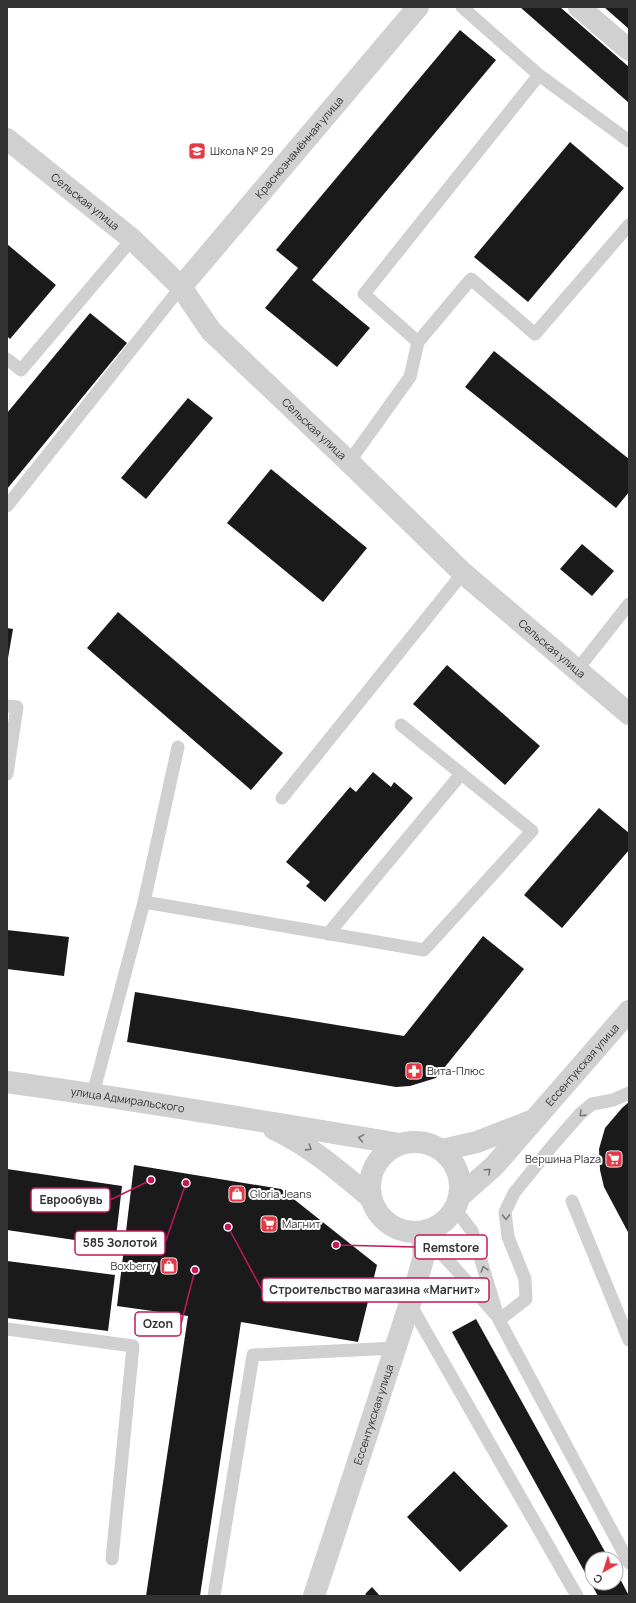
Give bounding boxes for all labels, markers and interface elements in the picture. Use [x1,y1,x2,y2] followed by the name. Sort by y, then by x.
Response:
[251,93,346,201] street label: Краснознамённая улица
[187,141,207,161] school or university icon: Школа № 29
[210,143,274,158] place label: Школа № 29
[48,169,123,233] street label: Сельская улица
[279,394,350,463] street label: Сельская улица
[516,615,589,681] street label: Сельская улица
[542,1020,622,1109] street label: Ессентукская улица
[404,1061,424,1081] pharmacy icon: Вита-Плюс
[427,1063,485,1078] place label: Вита-Плюс
[70,1083,186,1115] street label: улица Адмиральского
[579,1109,587,1117] one-way arrow
[358,1134,364,1142] one-way arrow
[305,1143,312,1151] one-way arrow
[604,1149,624,1169] supermarket icon: Вершина Plaza
[525,1151,601,1166] place label: Вершина Plaza
[483,1169,491,1176] one-way arrow
[227,1184,247,1204] shop icon: Gloria Jeans
[250,1186,312,1201] place label: Gloria Jeans
[31,1188,110,1212] callout: Еврообувь
[39,1191,103,1208] text: Еврообувь
[259,1214,279,1234] supermarket icon: Магнит
[502,1214,510,1220] one-way arrow
[282,1216,321,1231] place label: Магнит
[75,1231,165,1255] callout: 585 Золотой
[83,1234,157,1251] text: 585 Золотой
[415,1235,487,1259] callout: Remstore
[423,1239,479,1256] text: Remstore
[159,1256,179,1276] shop icon: Boxberry
[110,1258,156,1273] place label: Boxberry
[480,1266,489,1273] one-way arrow
[262,1278,489,1302] callout: Строительство магазина «Магнит»
[269,1281,481,1298] text: Строительство магазина «Магнит»
[135,1312,181,1336] callout: Ozon
[143,1315,173,1332] text: Ozon
[350,1362,397,1467] street label: Ессентукская улица
[584,1551,624,1591] north arrow
[590,1571,605,1588] text: С

